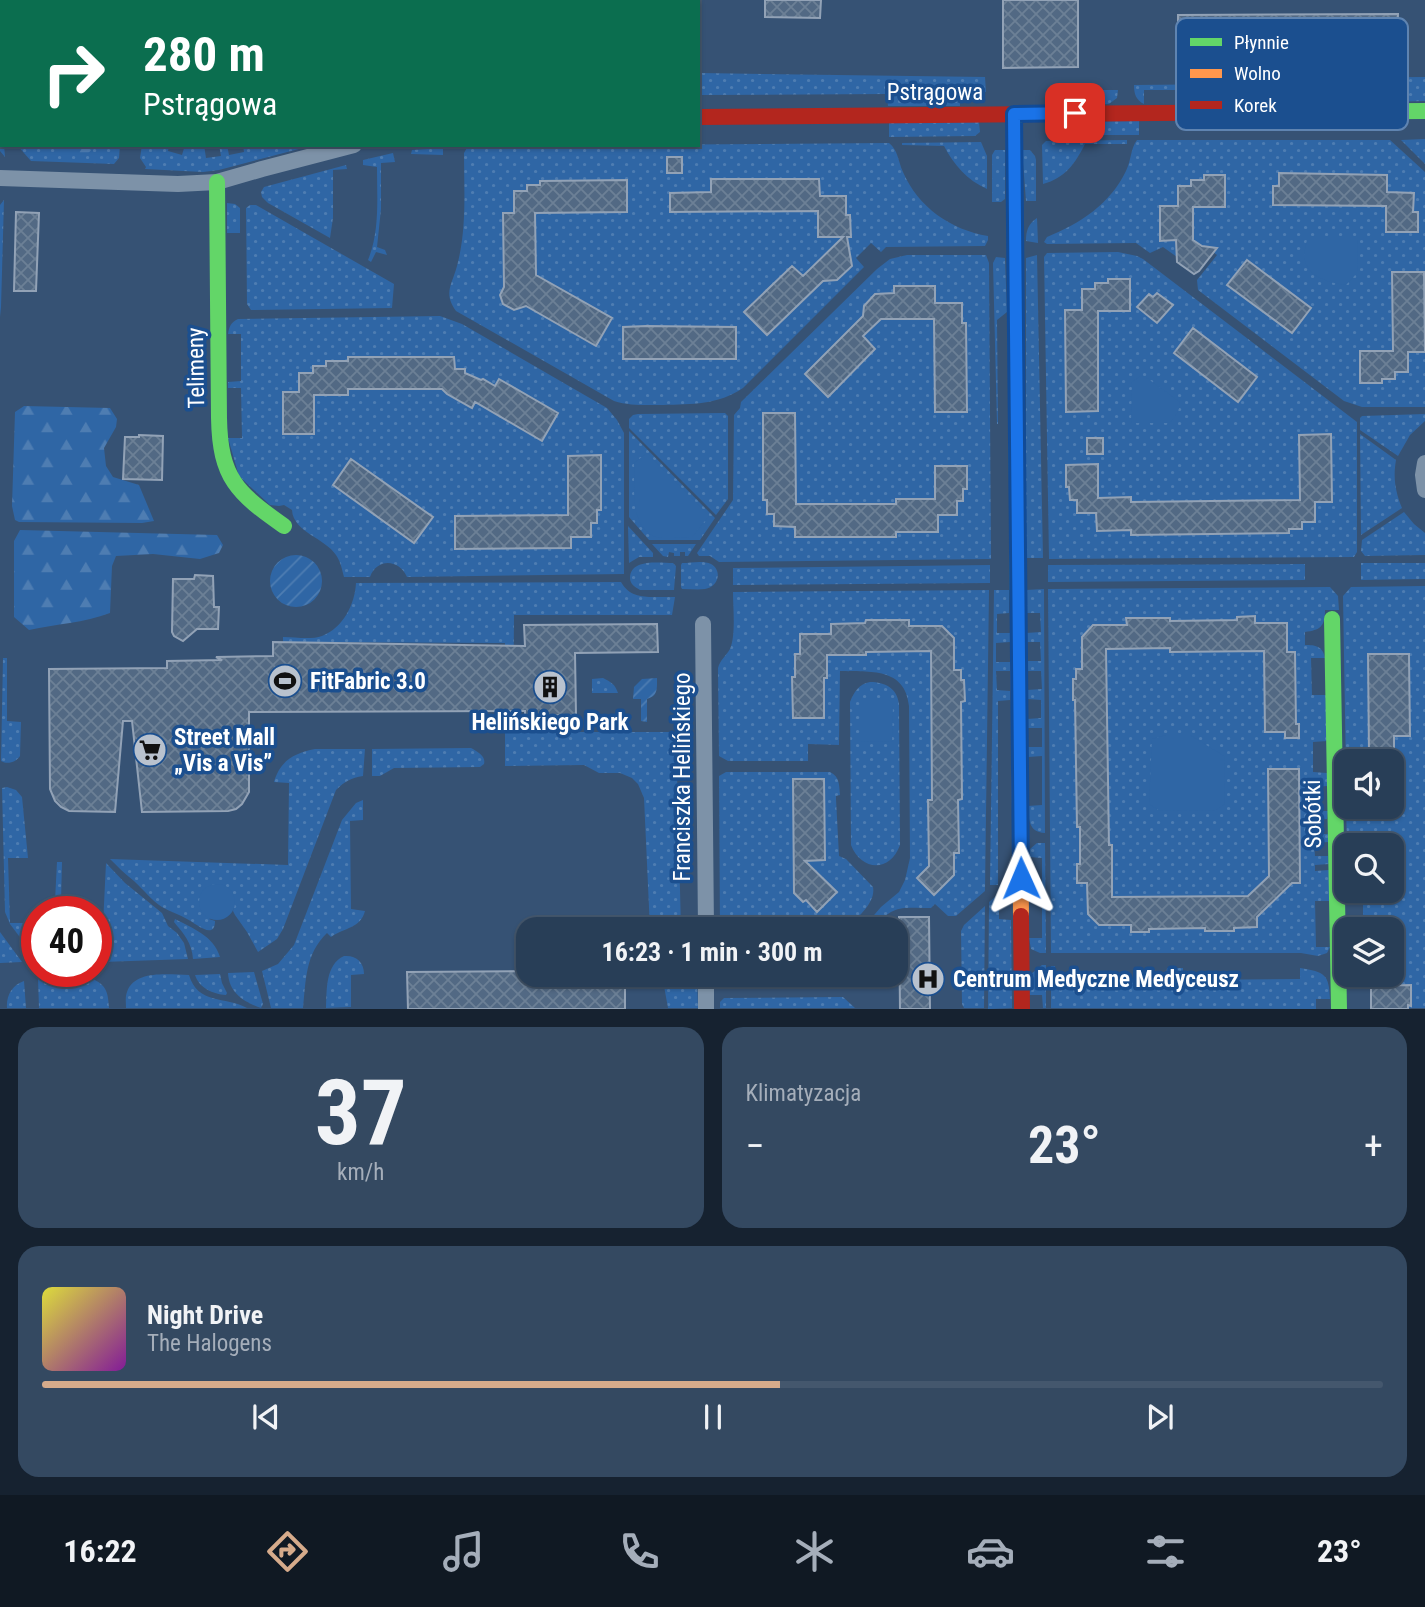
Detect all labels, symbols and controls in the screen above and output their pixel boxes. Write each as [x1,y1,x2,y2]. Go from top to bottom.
legend [1176,18,1408,130]
text: 280 m [143,26,265,83]
icon: right [28,28,119,119]
text: Płynnie [1234,31,1289,54]
text: Wolno [1234,62,1281,85]
street label: Pstrągowa [887,79,983,106]
pin [1045,83,1105,143]
text: Pstrągowa [143,85,277,123]
icon: arrive [1056,94,1094,132]
text: Korek [1234,94,1277,117]
street label: Telimeny [182,327,210,409]
sports icon: FitFabric 3.0 [266,662,304,700]
place label: FitFabric 3.0 [310,668,426,695]
building icon: Helińskiego Park [531,668,569,706]
street label: Franciszka Helińskiego [669,672,696,882]
place label: Helińskiego Park [472,709,629,736]
place label: Street Mall „Vis a Vis” [174,724,275,777]
supermarket icon: Street Mall „Vis a Vis” [131,731,169,769]
map controls [1334,749,1404,987]
button: sound [1334,749,1404,819]
street label: Sobótki [1299,779,1327,849]
button: search [1334,833,1404,903]
position arrow [984,841,1058,915]
speed limit sign: 40 [21,896,112,987]
button: layers [1334,917,1404,987]
text: 16:23 · 1 min · 300 m [602,937,822,967]
hospital icon: Centrum Medyczne Medyceusz [909,960,947,998]
place label: Centrum Medyczne Medyceusz [953,966,1239,993]
text: 37 [315,1060,407,1166]
text: Klimatyzacja [746,1080,861,1107]
text: 23° [1028,1115,1101,1176]
text: − [746,1124,765,1168]
text: + [1364,1124,1383,1168]
text: km/h [337,1159,384,1186]
text: Night Drive [147,1300,263,1330]
text: The Halogens [147,1330,272,1357]
icon: previous [247,1398,285,1436]
icon: pause [694,1398,732,1436]
icon: next [1141,1398,1179,1436]
icon: directions [263,1527,312,1576]
icon: music [439,1527,488,1576]
icon: phone [615,1527,664,1576]
icon: climate [790,1527,839,1576]
icon: car [966,1527,1015,1576]
icon: filters [1141,1527,1190,1576]
text: 16:22 [63,1532,137,1570]
text: 23° [1317,1532,1362,1570]

